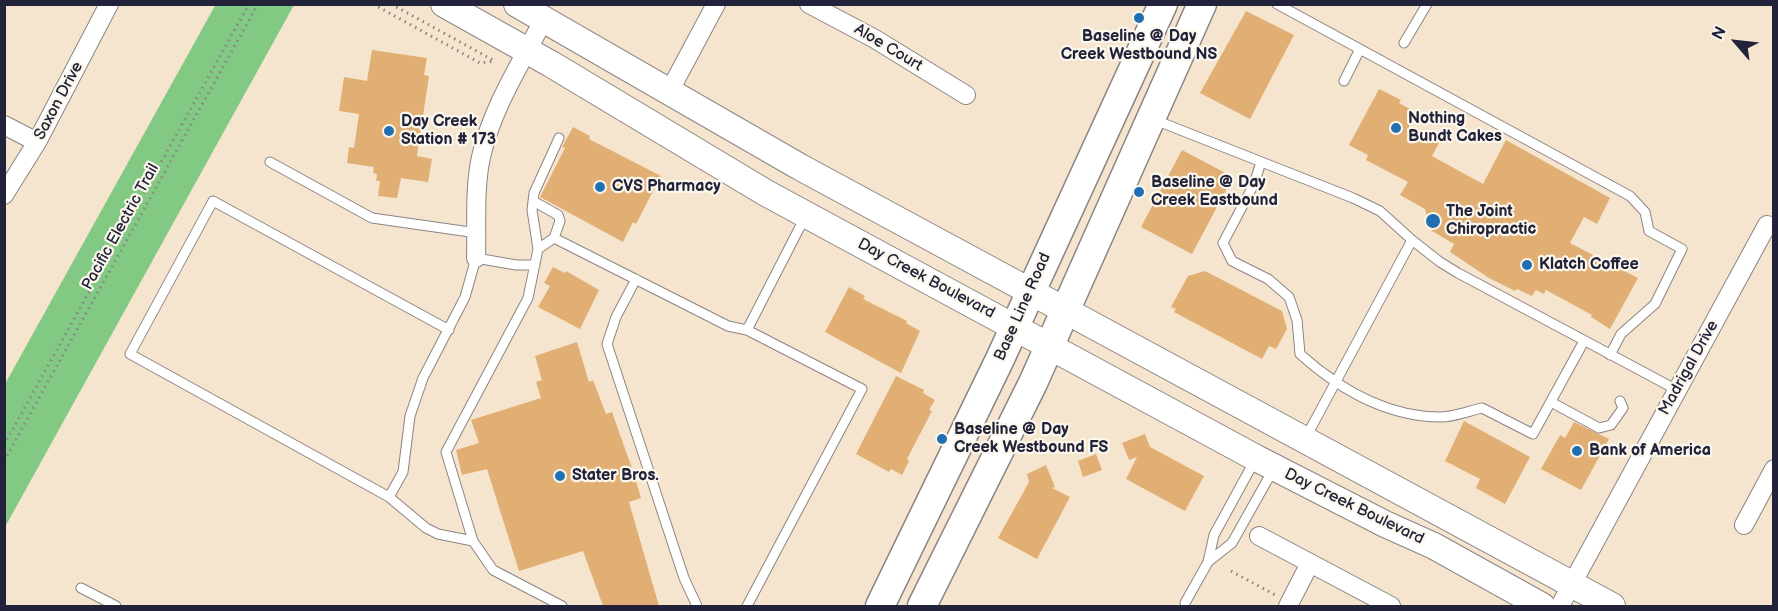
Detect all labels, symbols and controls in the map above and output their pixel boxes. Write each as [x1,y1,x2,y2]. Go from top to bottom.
marker: Baseline @ Day Creek Westbound NS [1132,11,1146,25]
north arrow [1706,12,1766,72]
street label: Aloe Court [850,20,926,76]
text: N [1708,24,1731,43]
place label: Baseline @ Day Creek Westbound NS [1061,27,1217,65]
street label: Saxon Drive [30,59,88,143]
place label: Nothing Bundt Cakes [1408,109,1502,147]
place label: Day Creek Station # 173 [401,112,496,150]
marker: Nothing Bundt Cakes [1389,121,1403,135]
marker: Day Creek Station # 173 [382,124,396,138]
street label: Pacific Electric Trail [78,161,164,293]
place label: Baseline @ Day Creek Eastbound [1151,173,1278,211]
place label: CVS Pharmacy [612,177,720,197]
marker: CVS Pharmacy [593,180,607,194]
marker: Baseline @ Day Creek Eastbound [1132,185,1146,199]
place label: The Joint Chiropractic [1446,202,1536,240]
marker: The Joint Chiropractic [1424,212,1442,230]
street label: Day Creek Boulevard [854,235,998,323]
street label: Base Line Road [991,250,1055,364]
place label: Klatch Coffee [1539,255,1639,275]
marker: Klatch Coffee [1520,258,1534,272]
street label: Madrigal Drive [1655,317,1723,419]
place label: Baseline @ Day Creek Westbound FS [954,420,1108,458]
marker: Baseline @ Day Creek Westbound FS [935,432,949,446]
place label: Bank of America [1589,441,1711,461]
marker: Bank of America [1570,444,1584,458]
street label: Day Creek Boulevard [1281,465,1427,549]
place label: Stater Bros. [572,466,659,486]
marker: Stater Bros. [553,469,567,483]

